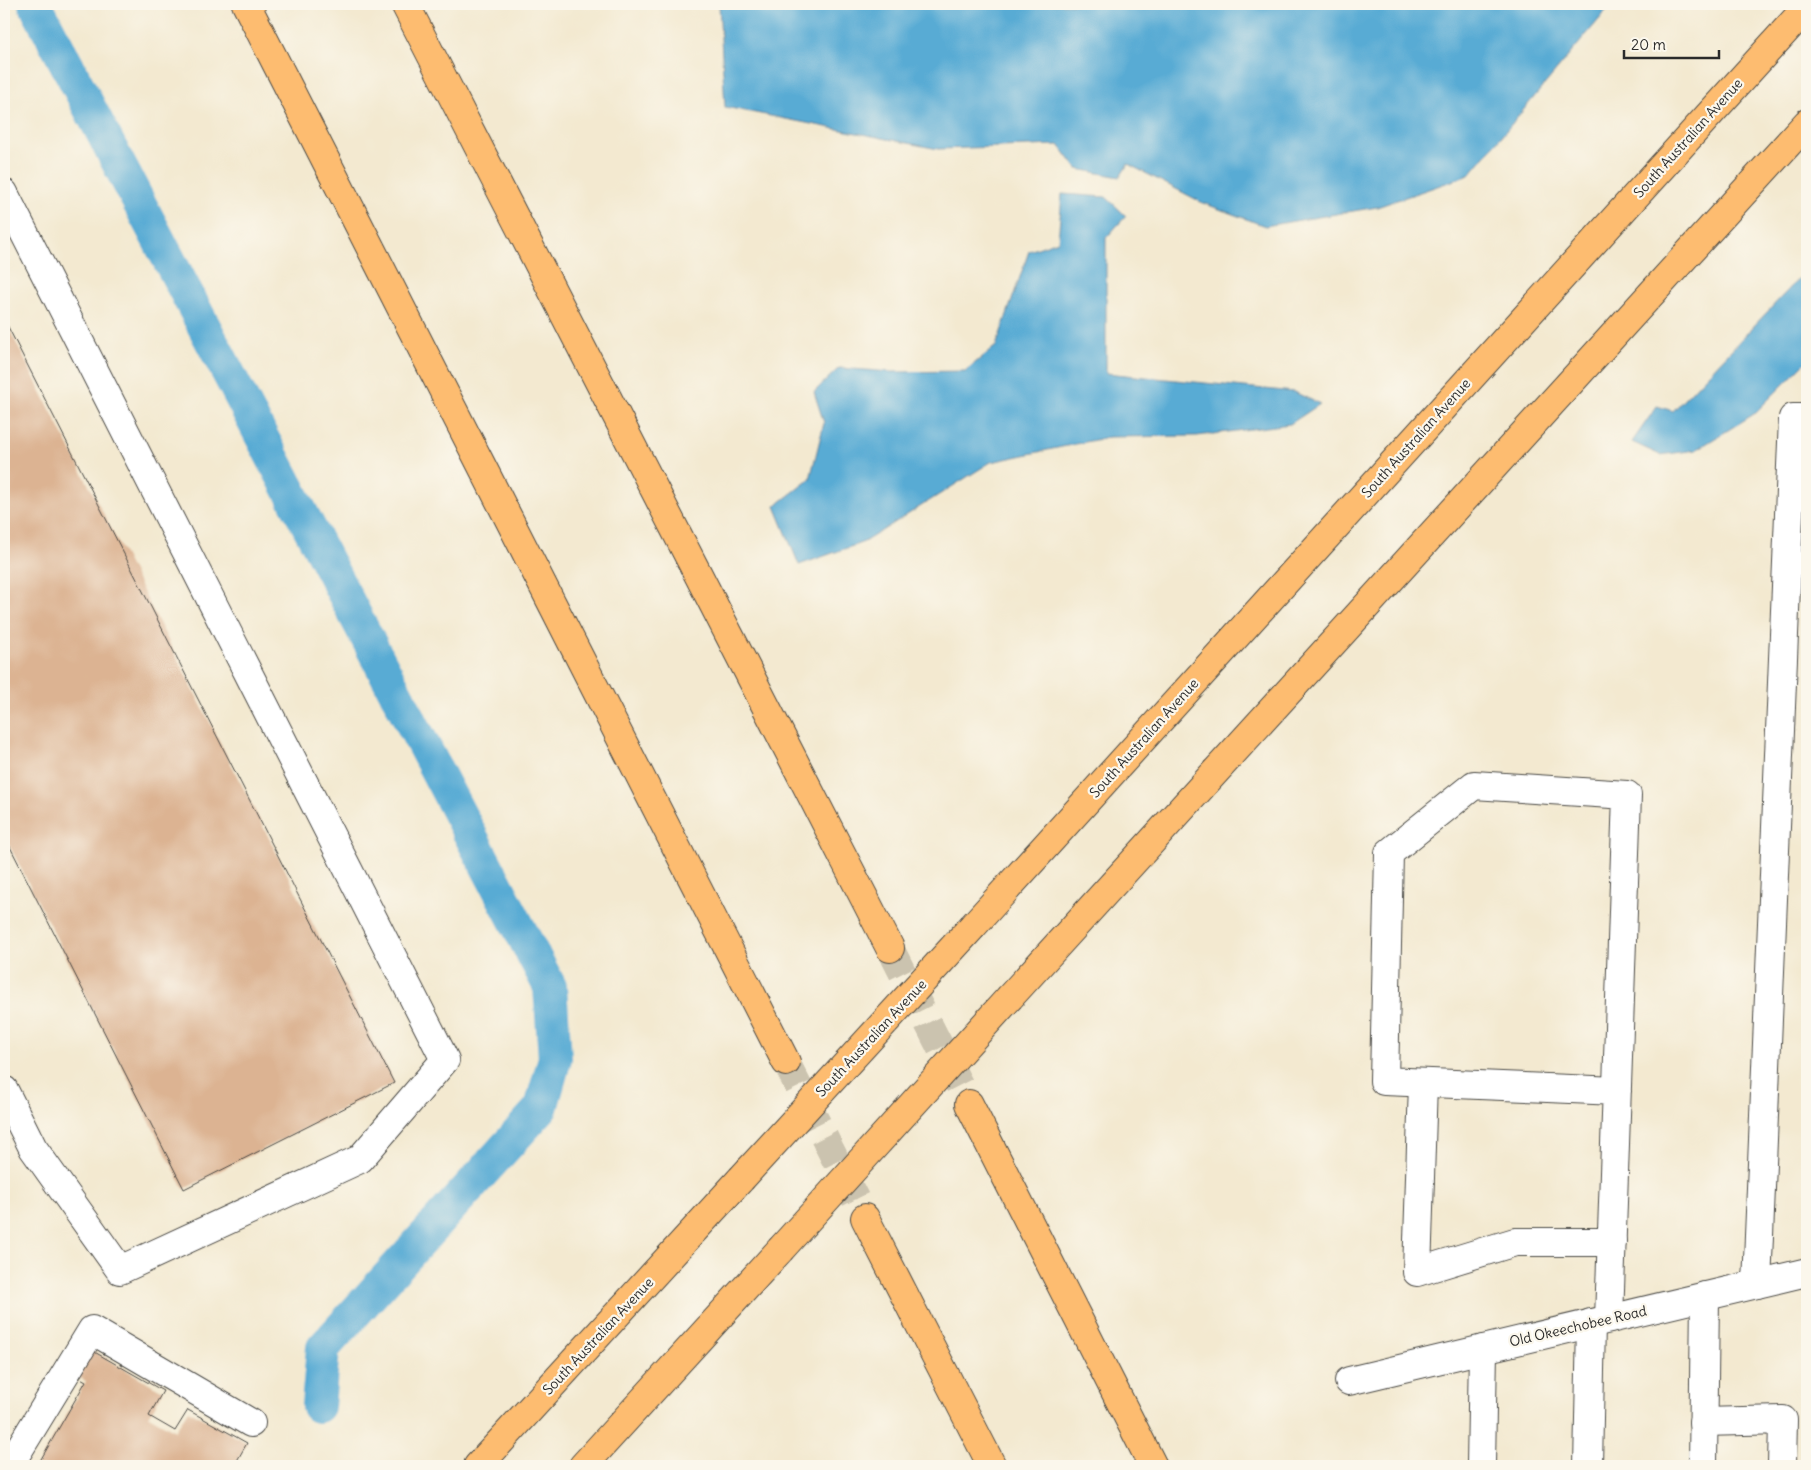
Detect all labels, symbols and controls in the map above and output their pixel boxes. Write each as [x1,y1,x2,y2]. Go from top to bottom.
scale bar [1624,28,1718,60]
text: 20 m [1631,35,1666,54]
street label: South Australian Avenue [1630,75,1746,201]
street label: South Australian Avenue [1358,375,1474,501]
street label: South Australian Avenue [1086,675,1202,801]
street label: South Australian Avenue [812,975,930,1101]
street label: South Australian Avenue [539,1273,657,1399]
street label: Old Okeechobee Road [1508,1301,1648,1351]

